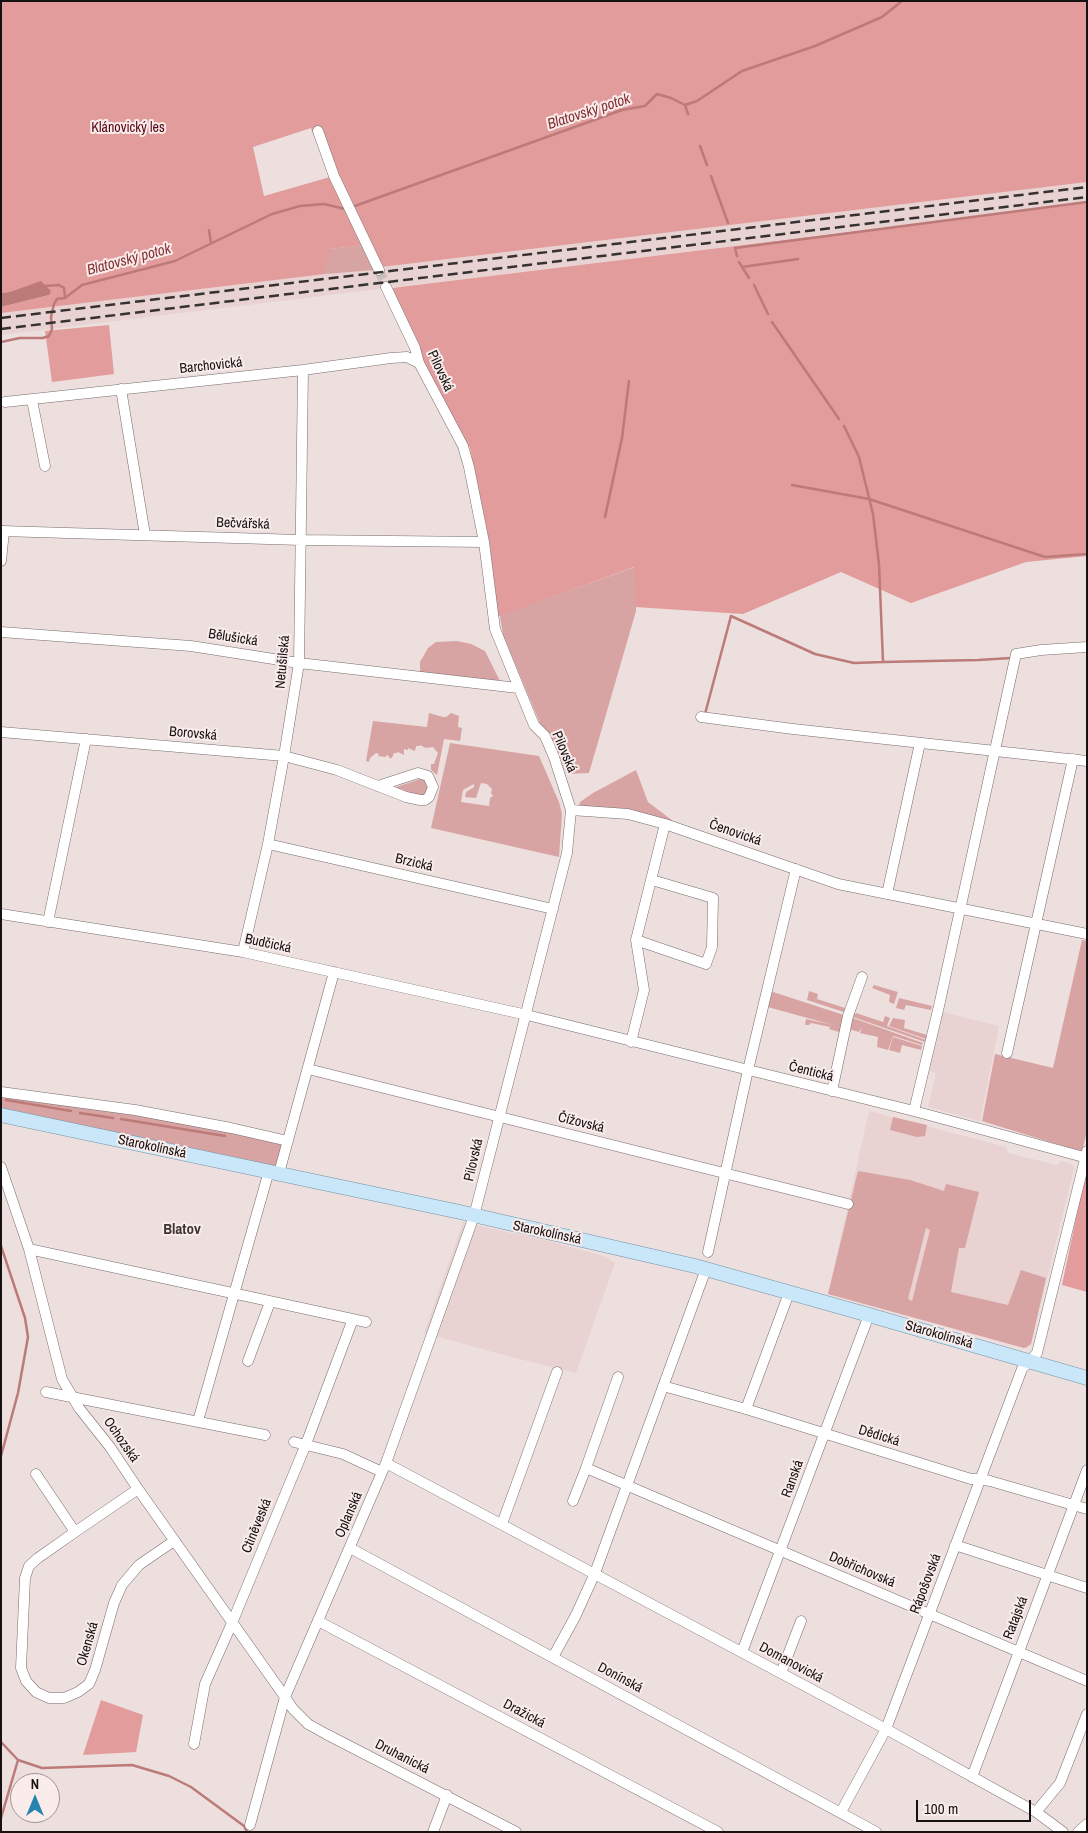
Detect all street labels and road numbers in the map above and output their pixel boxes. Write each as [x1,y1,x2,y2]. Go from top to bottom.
street label: Pilovská [423,348,457,394]
street label: Barchovická [179,354,243,378]
street label: Bečvářská [216,515,270,533]
street label: Bělušická [207,626,259,650]
street label: Netušilská [272,635,294,689]
street label: Borovská [168,724,218,744]
street label: Pilovská [548,729,580,775]
street label: Čenovická [707,816,763,850]
street label: Brzická [393,851,435,875]
street label: Budčická [243,931,293,957]
street label: Čentická [787,1058,835,1086]
street label: Čížovská [556,1109,606,1137]
street label: Starokolínská [116,1132,188,1162]
street label: Pilovská [461,1137,487,1183]
street label: Starokolínská [511,1218,583,1248]
street label: Starokolínská [903,1317,975,1353]
street label: Ochozská [99,1414,143,1466]
street label: Dědická [856,1422,902,1450]
street label: Ranská [778,1458,808,1500]
street label: Oplanská [332,1489,366,1541]
street label: Ctiněveská [238,1496,276,1556]
street label: Dobřichovská [826,1549,898,1591]
street label: Rápošovská [907,1552,945,1616]
street label: Ratajská [1000,1594,1032,1642]
street label: Okenská [74,1620,102,1668]
street label: Domanovická [756,1639,826,1687]
street label: Donínská [595,1659,645,1697]
street label: Dražická [500,1696,548,1732]
street label: Druhanická [372,1736,432,1778]

